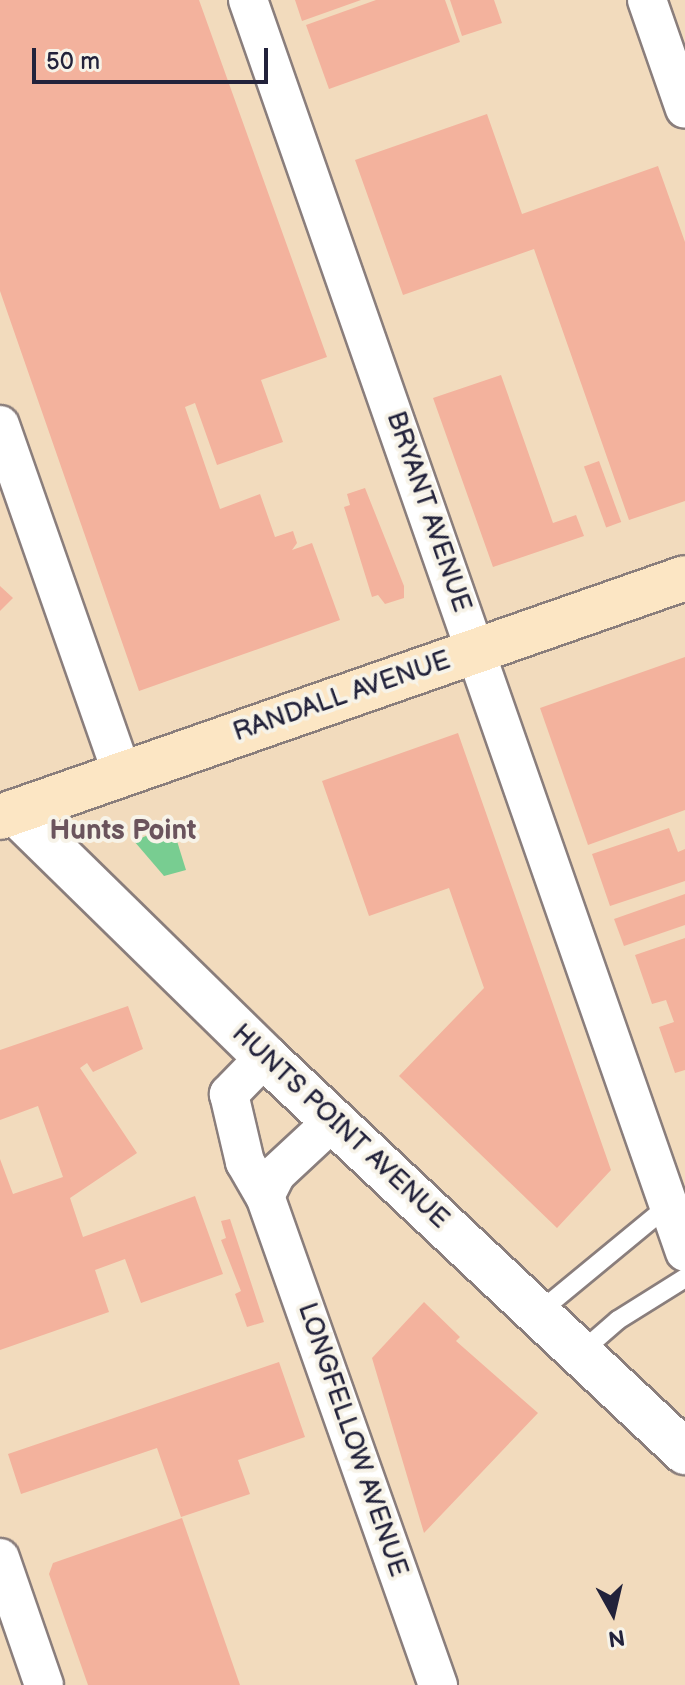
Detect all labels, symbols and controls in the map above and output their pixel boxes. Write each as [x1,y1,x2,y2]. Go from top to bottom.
scale bar [36,32,272,82]
text: 50 m [46,47,100,76]
street label: BRYANT AVENUE [379,408,477,616]
street label: RANDALL AVENUE [229,645,455,749]
district label: Hunts Point [50,814,196,848]
street label: HUNTS POINT AVENUE [225,1018,455,1236]
street label: LONGFELLOW AVENUE [290,1299,414,1581]
north arrow [573,1573,653,1653]
text: N [606,1623,626,1652]

